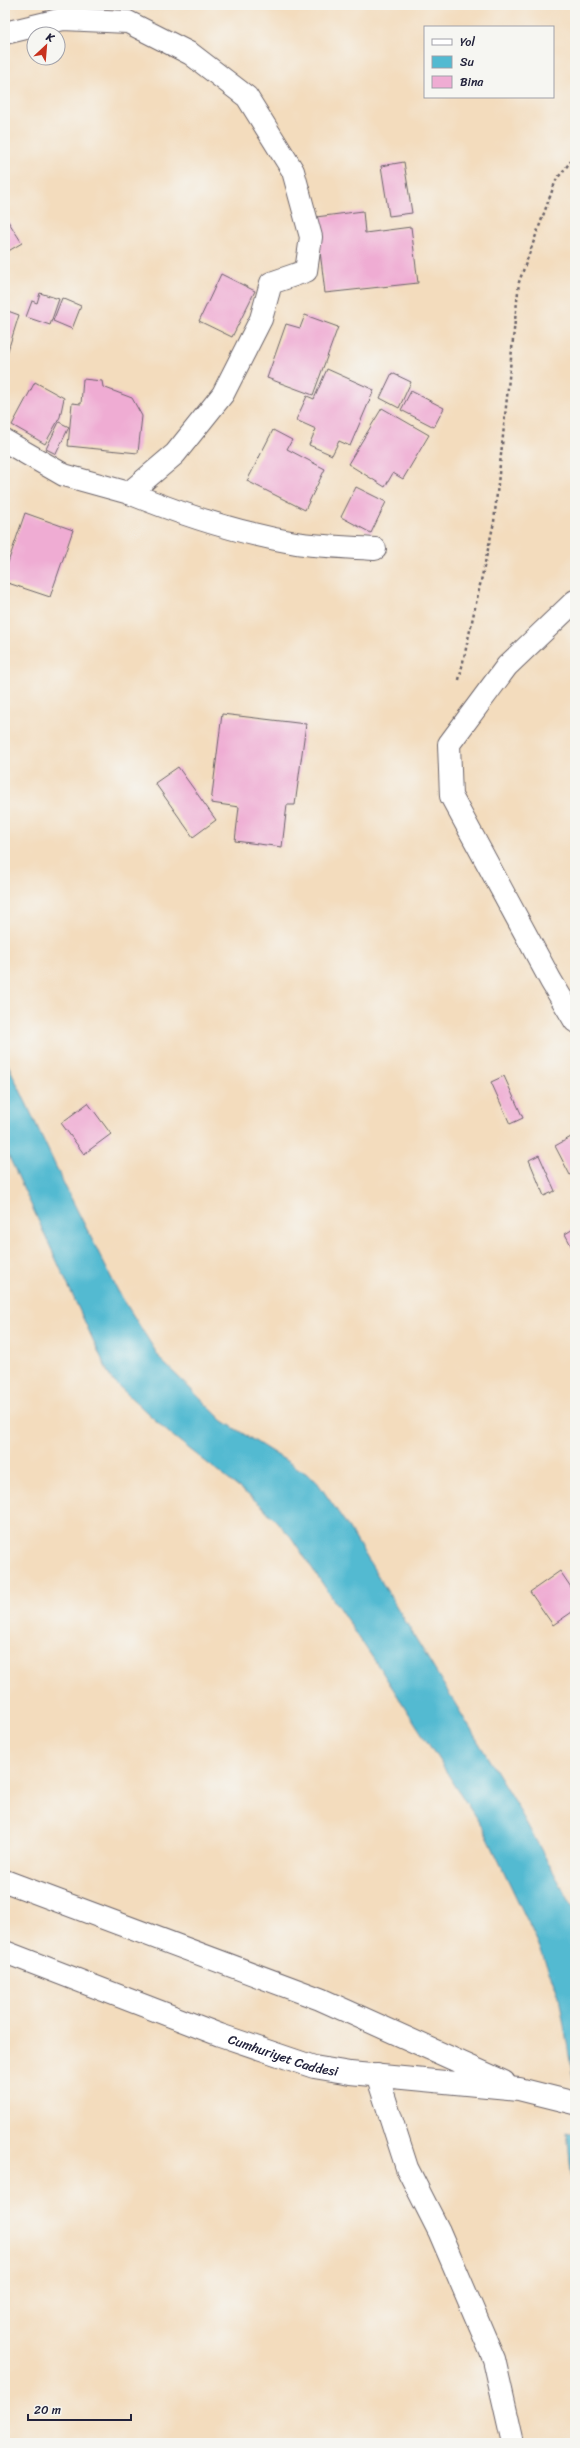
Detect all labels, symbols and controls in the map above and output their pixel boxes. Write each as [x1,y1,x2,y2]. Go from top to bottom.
north arrow [26,26,66,66]
legend [424,26,554,98]
text: K [42,27,59,48]
text: Yol [460,31,475,53]
text: Su [460,51,475,73]
text: Bina [460,71,484,93]
street label: Cumhuriyet Caddesi [225,2028,340,2083]
scale bar [28,2396,131,2422]
text: 20 m [34,2399,61,2421]

